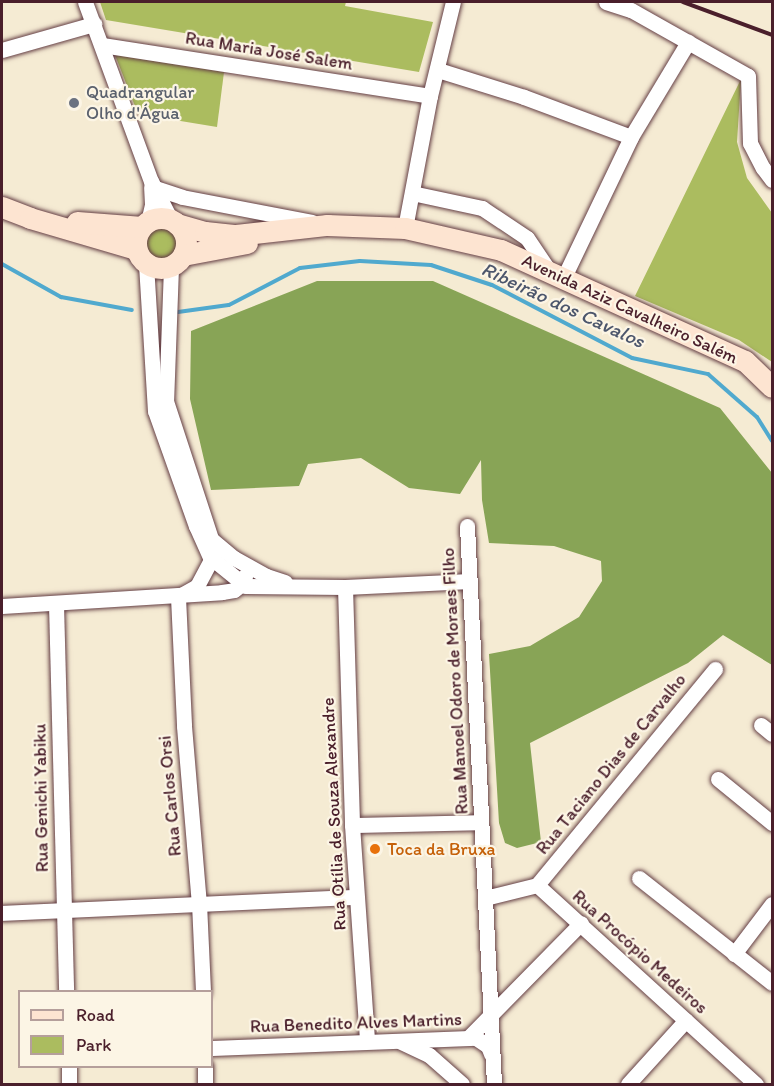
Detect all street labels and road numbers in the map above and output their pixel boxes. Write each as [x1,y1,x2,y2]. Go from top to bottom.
street label: Rua Maria José Salem [184,27,354,75]
street label: Avenida Aziz Cavalheiro Salém [518,249,742,369]
street label: Rua Manoel Odoro de Moraes Filho [437,547,473,815]
street label: Rua Taciano Dias de Carvalho [532,669,690,859]
street label: Rua Otília de Souza Alexandre [317,697,351,931]
street label: Rua Genichi Yabiku [29,724,53,872]
street label: Rua Carlos Orsi [154,735,186,857]
street label: Rua Procópio Medeiros [568,885,712,1019]
street label: Rua Benedito Alves Martins [249,1008,463,1038]

